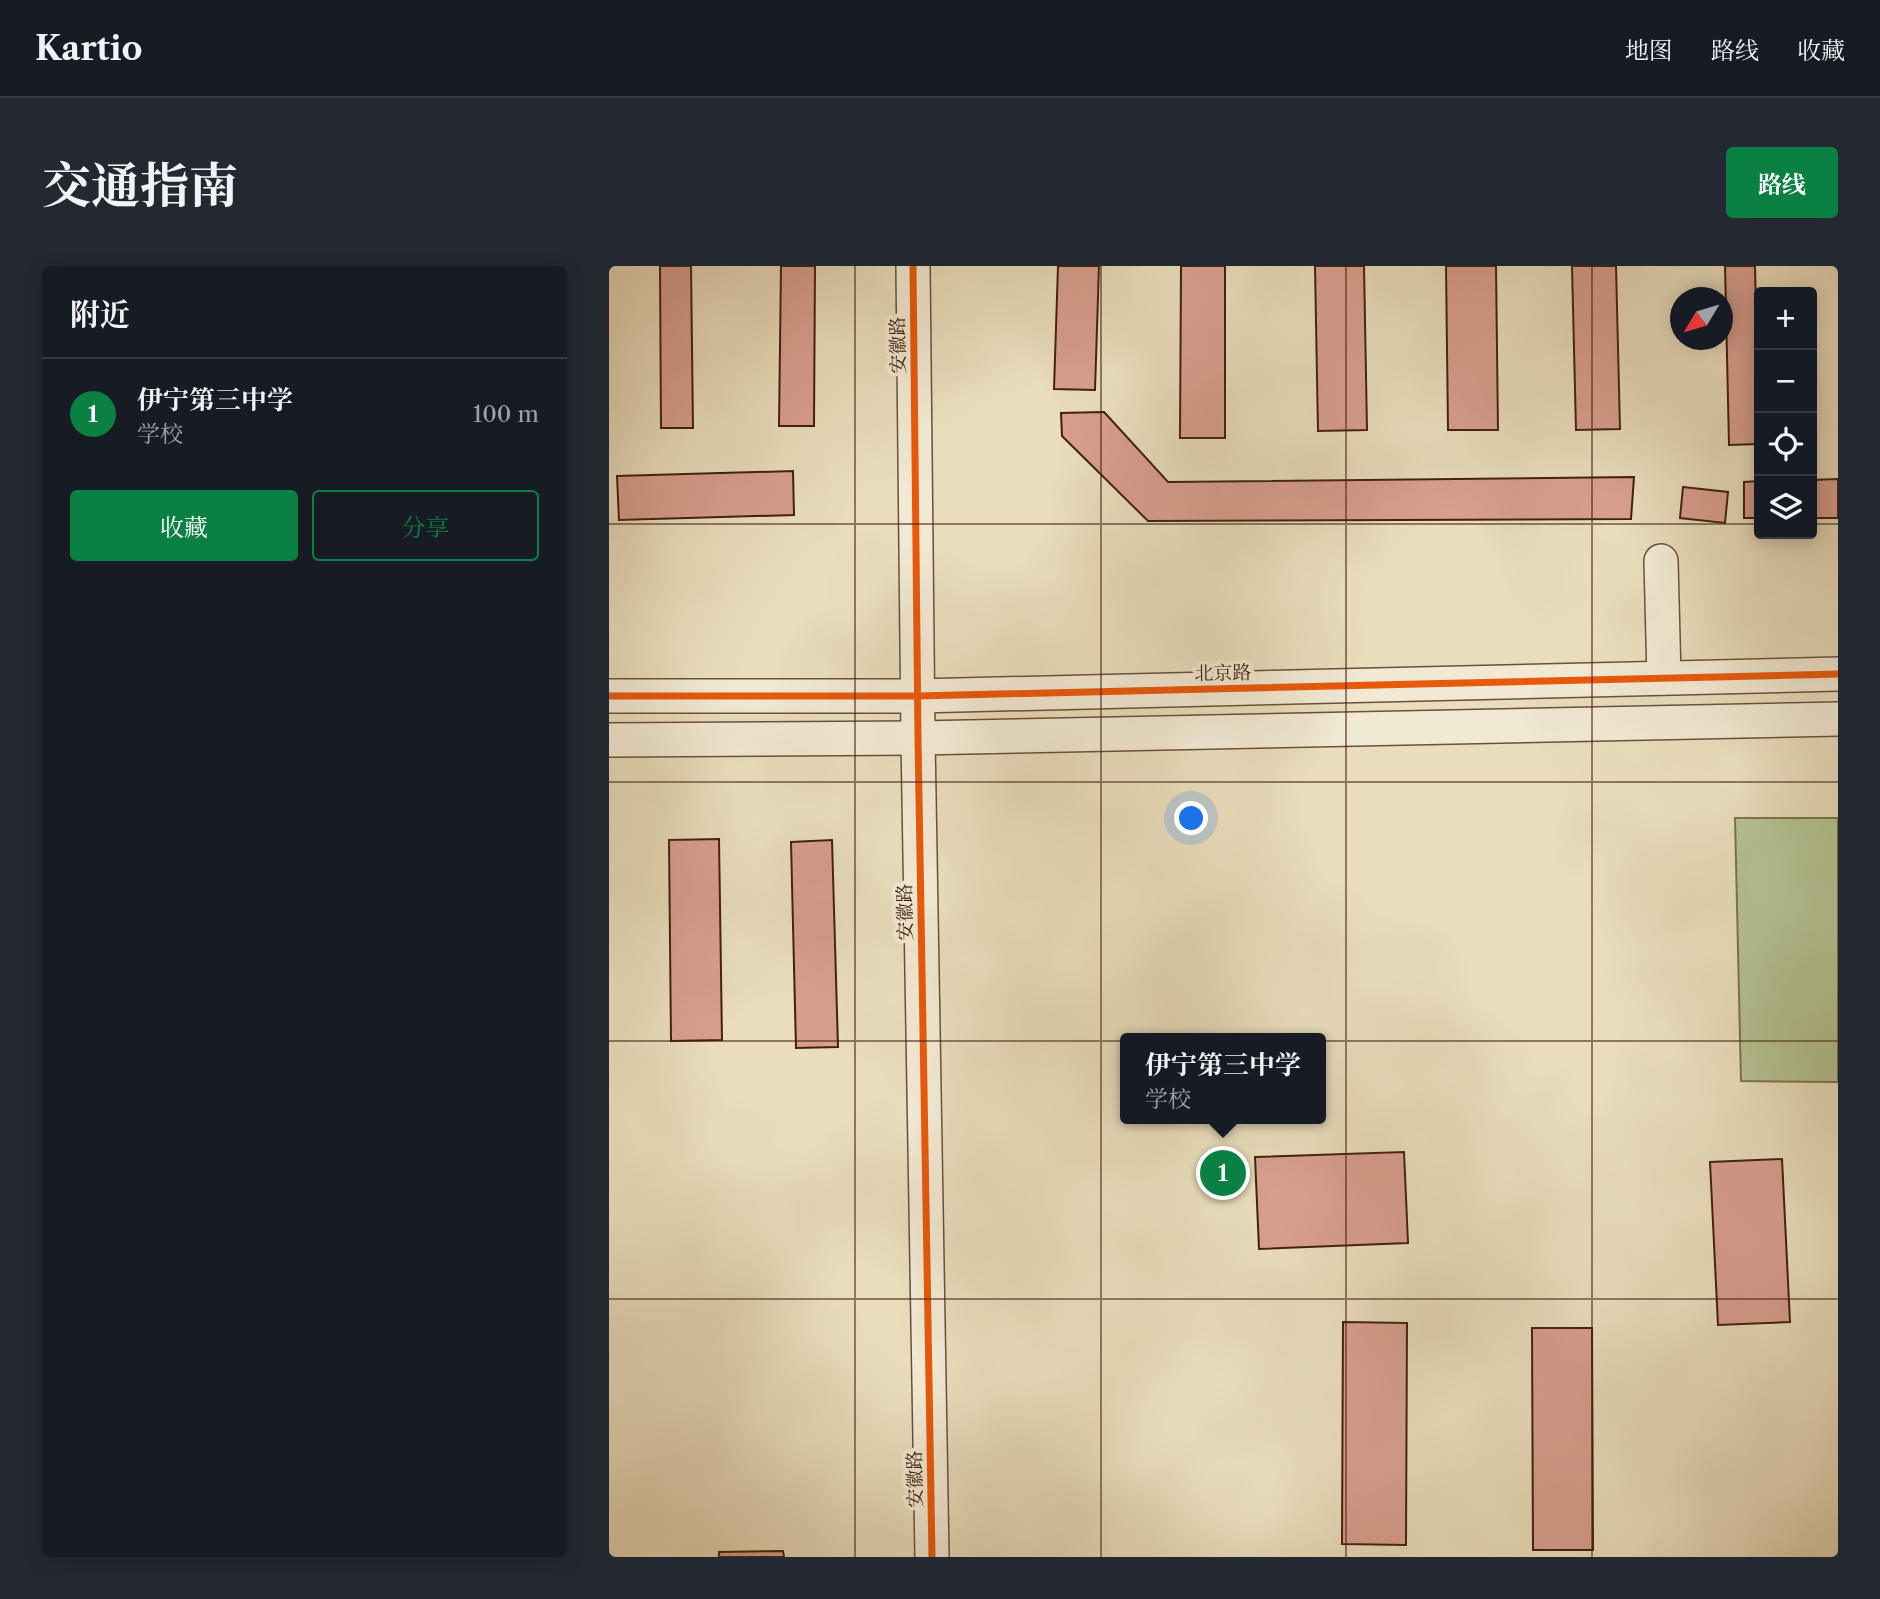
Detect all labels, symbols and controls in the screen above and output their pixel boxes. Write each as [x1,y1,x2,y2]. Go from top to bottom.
text: Kartio [35,28,143,69]
text: 地图 [1625,36,1673,65]
text: 路线 [1711,36,1759,65]
text: 收藏 [1797,36,1845,65]
button: 路线 [1726,147,1838,218]
text: 交通指南 [42,155,238,216]
north arrow [1670,287,1733,350]
map controls [1754,287,1817,539]
button: + [1754,287,1817,350]
text: 附近 [70,296,130,333]
street label: 安徽路 [886,316,910,374]
button: − [1754,350,1817,413]
text: 伊宁第三中学 [137,384,293,416]
text: 1 [88,400,98,428]
text: 100 m [473,400,539,428]
button: locate [1754,413,1817,476]
text: 学校 [137,420,183,448]
button: layers [1754,476,1817,539]
button: 收藏 [70,490,298,561]
button: 分享 [312,490,539,561]
street label: 北京路 [1194,661,1252,685]
your location [1174,801,1208,835]
street label: 安徽路 [893,883,917,941]
popup [1120,1033,1326,1124]
text: 伊宁第三中学 [1145,1049,1301,1081]
text: 学校 [1145,1085,1191,1113]
pin: 1 [1200,1147,1246,1199]
street label: 安徽路 [903,1450,927,1508]

